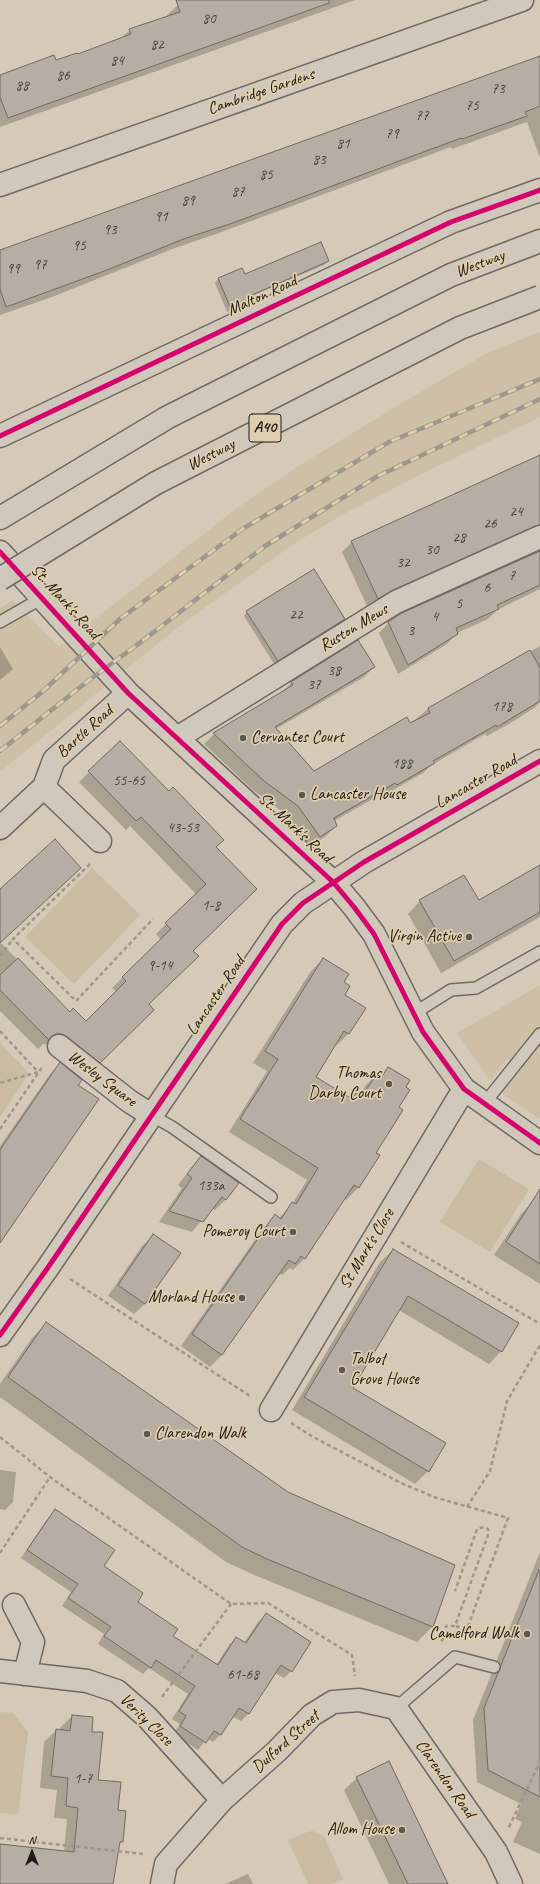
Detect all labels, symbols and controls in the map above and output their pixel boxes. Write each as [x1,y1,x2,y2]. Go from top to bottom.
house number: 80 [202,10,216,28]
house number: 82 [150,36,164,54]
house number: 84 [110,52,124,70]
street label: Cambridge Gardens [205,64,317,120]
house number: 86 [56,67,70,85]
house number: 88 [15,77,29,95]
house number: 73 [491,80,505,98]
house number: 75 [465,97,479,115]
house number: 77 [415,107,429,125]
house number: 79 [385,125,399,143]
house number: 81 [336,135,350,153]
house number: 83 [312,151,326,169]
house number: 85 [259,166,273,184]
house number: 87 [231,183,245,201]
house number: 89 [181,192,195,210]
house number: 91 [154,208,168,226]
house number: 93 [103,221,117,239]
house number: 95 [72,237,86,255]
street label: Westway [453,245,507,283]
house number: 97 [33,256,47,274]
house number: 99 [6,260,20,278]
street label: Malton Road [224,271,300,321]
road number: A40 [249,414,281,442]
street label: Westway [184,434,238,476]
house number: 24 [509,503,523,521]
house number: 26 [483,515,497,533]
house number: 28 [452,529,466,547]
house number: 30 [425,541,439,559]
house number: 32 [396,554,410,572]
street label: St. Mark's Road [26,560,104,644]
house number: 7 [509,567,515,585]
house number: 6 [484,579,490,597]
house number: 5 [456,595,462,613]
street label: Ruston Mews [316,600,392,656]
house number: 22 [289,606,303,624]
house number: 4 [432,608,438,626]
house number: 3 [408,622,414,640]
house number: 38 [327,662,341,680]
house number: 37 [307,676,321,694]
house number: 178 [492,698,512,716]
street label: Bartle Road [53,701,117,763]
place label: Cervantes Court [251,728,344,748]
marker: Cervantes Court [238,733,248,743]
street label: Lancaster Road [432,750,520,814]
house number: 188 [392,755,412,773]
house number: 55-65 [113,772,145,790]
place label: Lancaster House [310,785,405,805]
street label: St. Mark's Road [254,788,336,868]
marker: Lancaster House [297,790,307,800]
house number: 43-53 [167,819,199,837]
house number: 1-8 [202,897,220,915]
place label: Virgin Active [388,927,461,947]
marker: Virgin Active [464,932,474,942]
street label: Lancaster Road [182,953,250,1039]
house number: 9-14 [147,957,173,975]
street label: Wesley Square [64,1046,140,1112]
place label: Thomas Darby Court [308,1064,381,1104]
marker: Thomas Darby Court [384,1079,394,1089]
house number: 133a [198,1177,224,1195]
street label: St Mark's Close [335,1205,399,1293]
place label: Pomeroy Court [202,1222,285,1242]
marker: Pomeroy Court [288,1227,298,1237]
place label: Morland House [148,1288,234,1308]
marker: Morland House [237,1293,247,1303]
place label: Talbot Grove House [350,1350,419,1390]
marker: Talbot Grove House [337,1365,347,1375]
place label: Clarendon Walk [155,1424,246,1444]
marker: Clarendon Walk [142,1429,152,1439]
place label: Camelford Walk [429,1624,519,1644]
marker: Camelford Walk [522,1629,532,1639]
house number: 61-68 [227,1666,259,1684]
street label: Verity Close [115,1690,177,1750]
street label: Dulford Street [248,1706,324,1778]
street label: Clarendon Road [411,1736,479,1822]
house number: 1-7 [74,1770,92,1788]
place label: Allom House [327,1820,394,1840]
marker: Allom House [397,1825,407,1835]
north arrow [12,1832,52,1872]
text: N [29,1833,35,1847]

